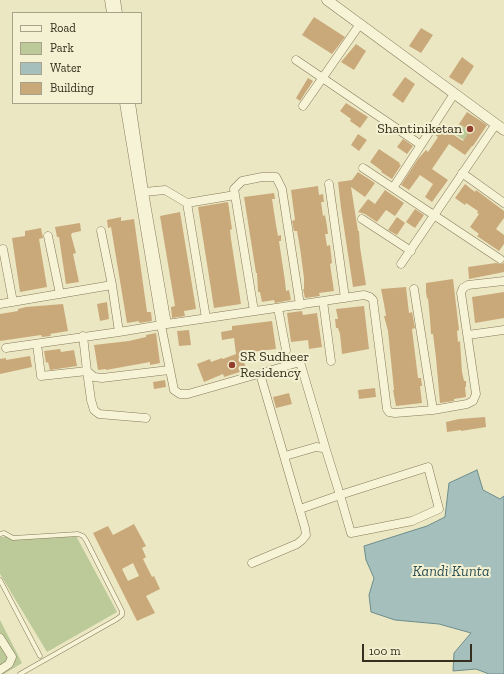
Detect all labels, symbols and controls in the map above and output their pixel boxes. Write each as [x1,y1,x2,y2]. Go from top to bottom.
legend [12,12,142,104]
text: Road [50,21,76,35]
text: Park [50,41,74,55]
text: Water [50,61,82,75]
text: Building [50,81,94,95]
place label: Shantiniketan [377,121,462,137]
marker: Shantiniketan [465,124,475,134]
place label: SR Sudheer Residency [240,349,309,382]
marker: SR Sudheer Residency [227,360,237,370]
water label: Kandi Kunta [413,563,489,581]
scale bar [364,636,474,662]
text: 100 m [369,644,401,658]

